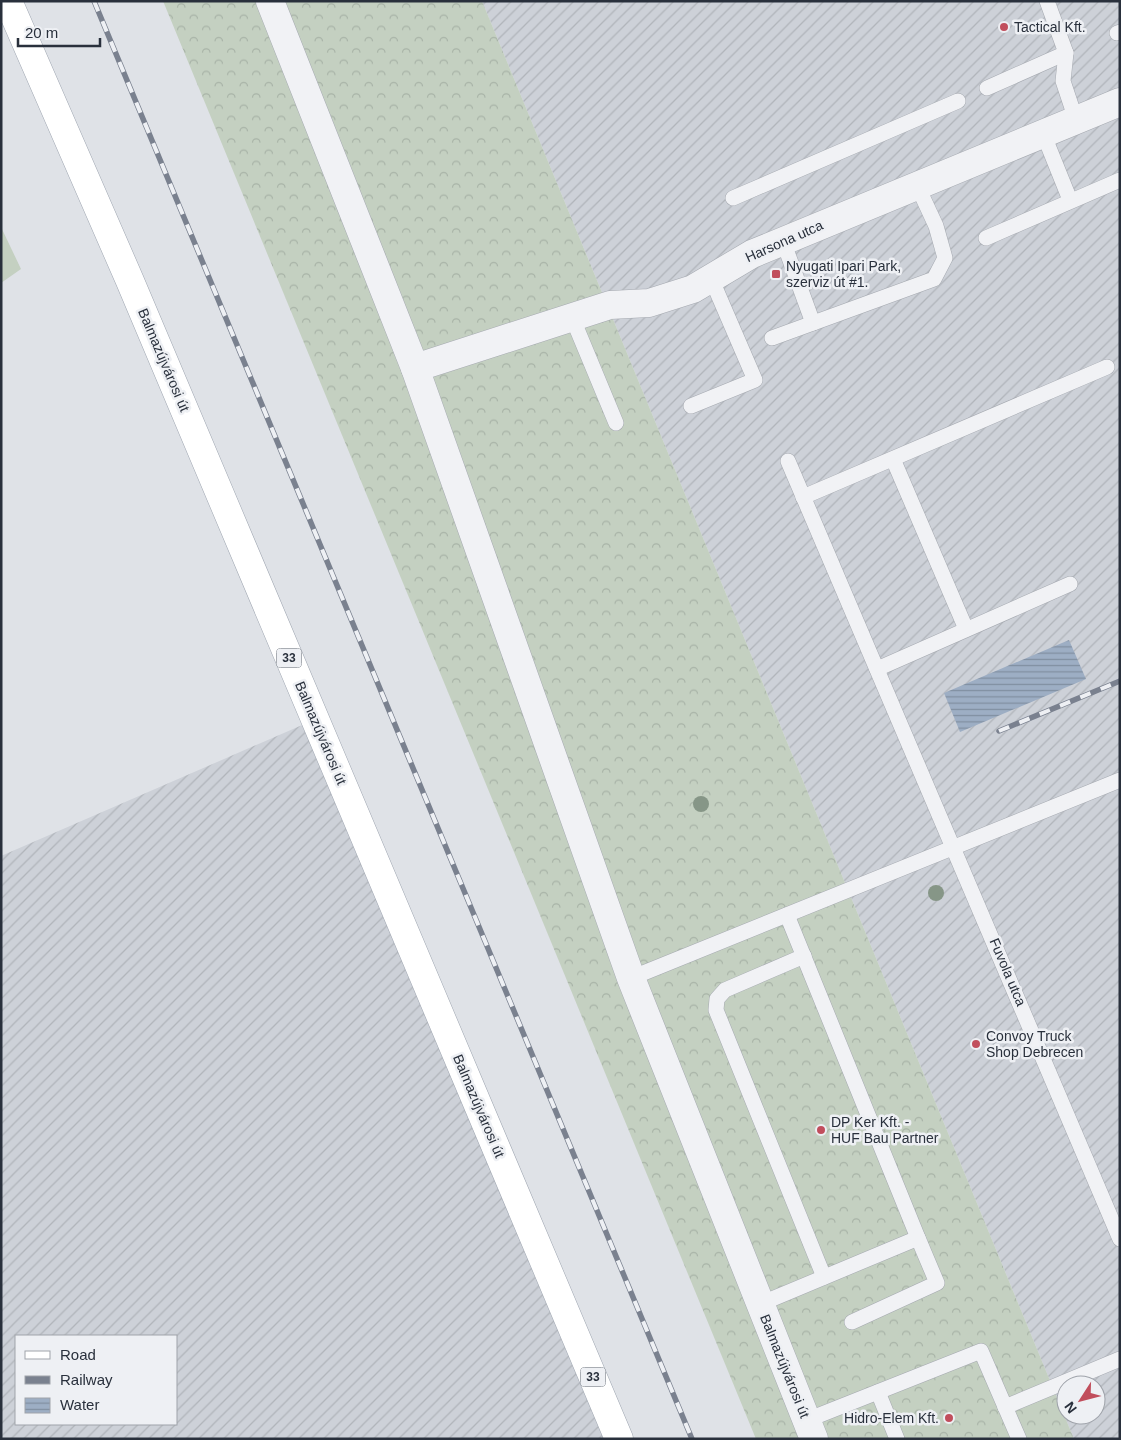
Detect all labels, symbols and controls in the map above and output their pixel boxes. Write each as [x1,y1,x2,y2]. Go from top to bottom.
scale bar [18,15,100,47]
place label: Tactical Kft. [1014,19,1086,35]
marker: Tactical Kft. [998,21,1010,33]
text: 20 m [25,24,58,41]
street label: Harsona utca [743,217,825,265]
place label: Nyugati Ipari Park, szerviz út #1. [786,258,901,290]
marker: Nyugati Ipari Park, szerviz út #1. [770,268,782,280]
street label: Balmazújvárosi út [135,306,193,414]
road number: 33 [276,648,302,668]
street label: Balmazújvárosi út [292,679,350,787]
street label: Fuvola utca [986,936,1030,1009]
place label: Convoy Truck Shop Debrecen [986,1028,1083,1060]
marker: Convoy Truck Shop Debrecen [970,1038,982,1050]
street label: Balmazújvárosi út [450,1052,508,1160]
place label: DP Ker Kft. - HUF Bau Partner [831,1114,939,1146]
marker: DP Ker Kft. - HUF Bau Partner [815,1124,827,1136]
street label: Balmazújvárosi út [757,1312,813,1420]
legend [15,1335,178,1425]
text: Road [60,1346,96,1363]
road number: 33 [580,1368,606,1386]
text: Railway [60,1371,113,1388]
north arrow [1056,1375,1106,1425]
text: Water [60,1396,99,1413]
text: N [1061,1399,1080,1416]
place label: Hidro-Elem Kft. [844,1410,939,1426]
marker: Hidro-Elem Kft. [943,1412,955,1424]

